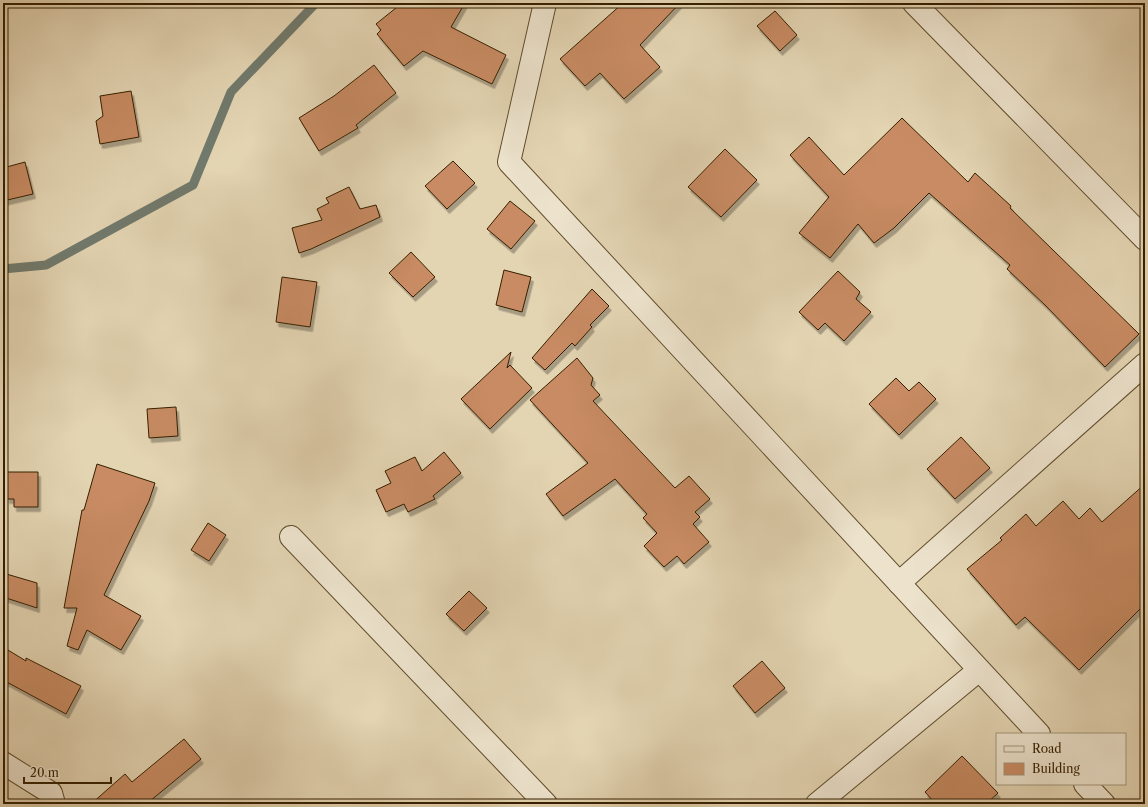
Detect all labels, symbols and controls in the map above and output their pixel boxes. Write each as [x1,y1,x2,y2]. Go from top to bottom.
legend [996,733,1126,785]
text: Road [1032,741,1062,756]
scale bar [24,759,111,785]
text: Building [1032,761,1080,776]
text: 20 m [30,765,59,780]

